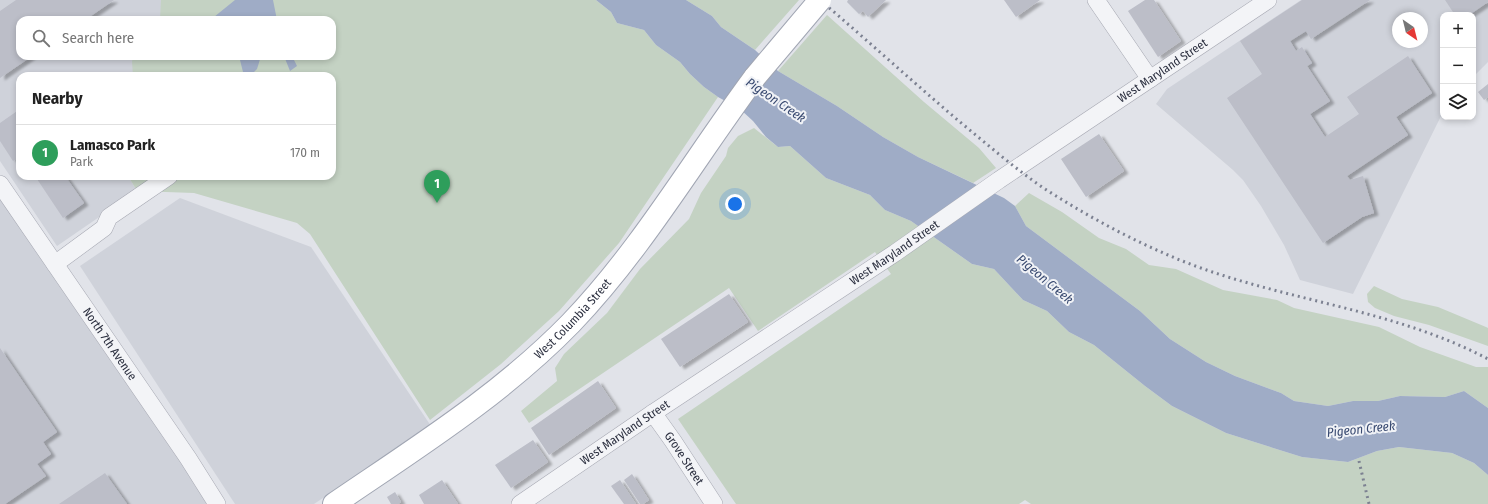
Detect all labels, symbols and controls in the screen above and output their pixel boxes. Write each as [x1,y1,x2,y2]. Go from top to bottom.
north arrow [1392,12,1428,48]
map controls [1440,12,1476,120]
button: + [1440,12,1476,48]
search box [16,16,336,60]
icon: search [30,27,52,49]
text: Search here [62,29,134,47]
street label: West Maryland Street [1115,36,1210,106]
button: − [1440,48,1476,84]
water label: Pigeon Creek [743,75,809,126]
button: layers [1440,84,1476,120]
text: Nearby [32,88,83,109]
text: Lamasco Park [70,136,155,154]
text: 1 [42,145,48,160]
text: 170 m [290,145,320,160]
text: Park [70,154,93,169]
pin: 1 [424,170,450,203]
your location [725,194,745,214]
street label: West Maryland Street [847,217,942,288]
water label: Pigeon Creek [1014,251,1077,307]
street label: West Columbia Street [531,276,614,362]
street label: North 7th Avenue [80,305,140,383]
street label: West Maryland Street [578,397,672,468]
water label: Pigeon Creek [1326,418,1396,440]
street label: Grove Street [662,429,707,488]

